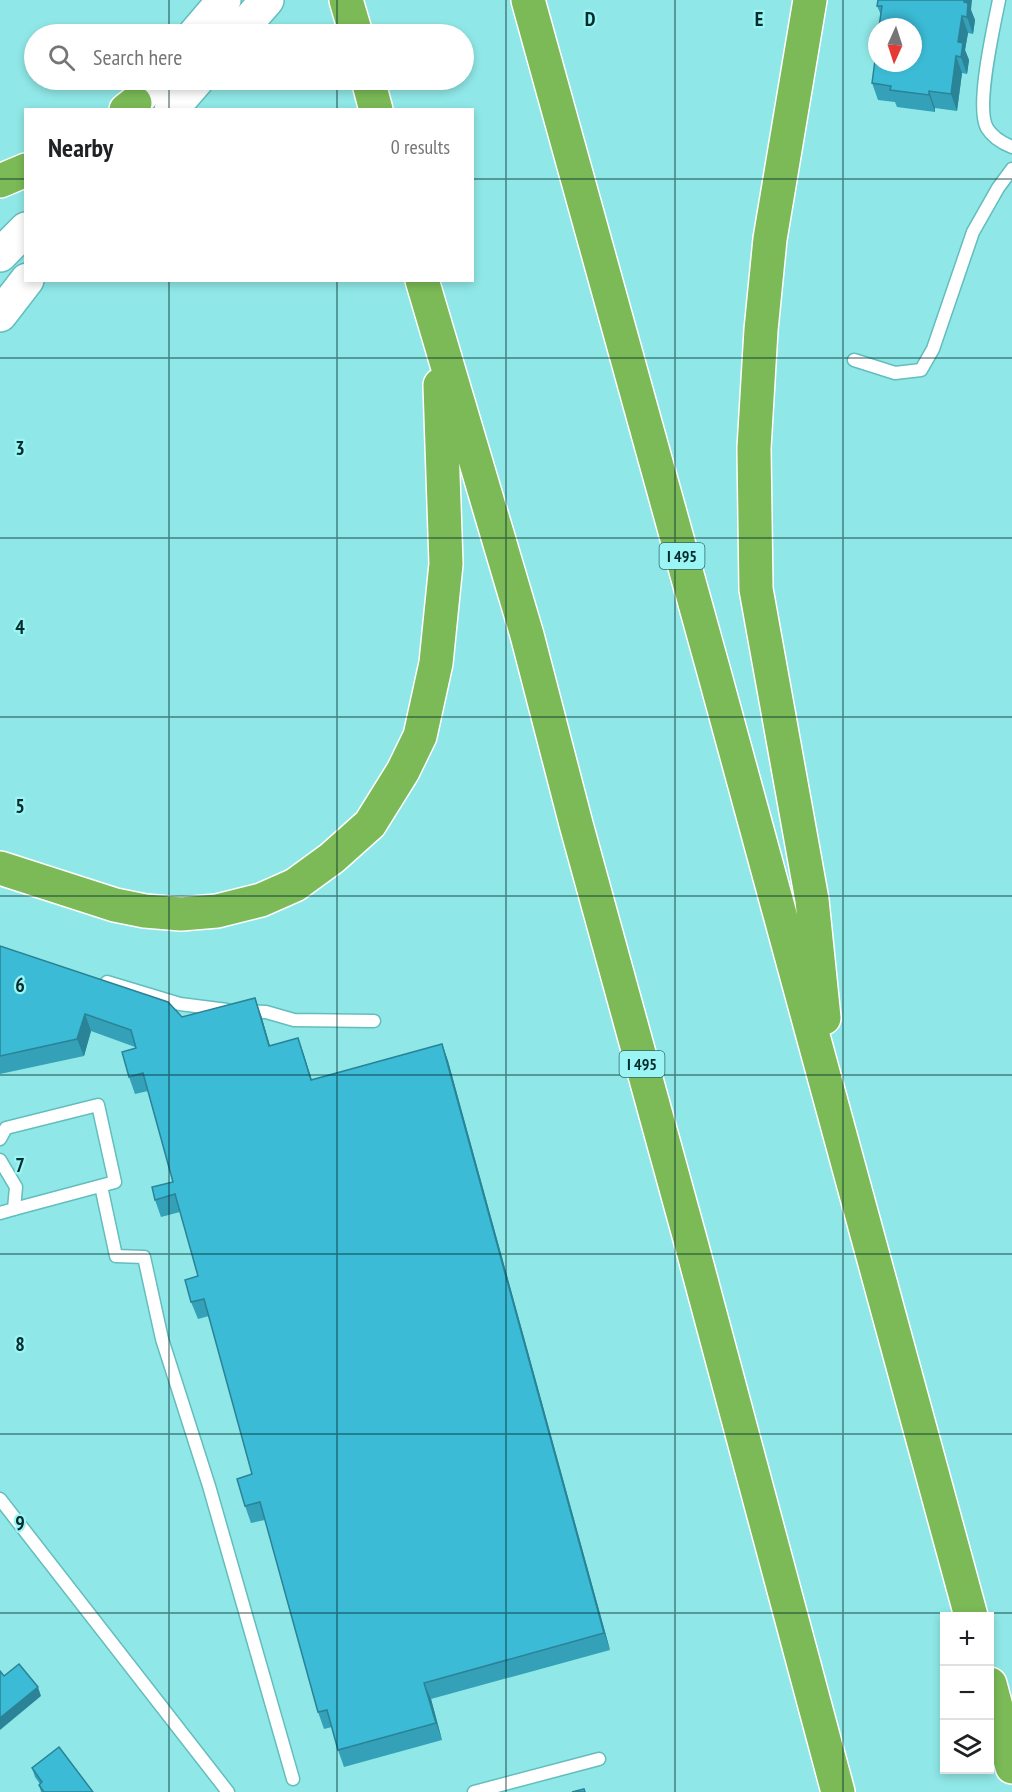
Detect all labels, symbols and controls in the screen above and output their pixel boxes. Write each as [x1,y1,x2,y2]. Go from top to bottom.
text: D [585,6,596,32]
text: E [755,6,763,32]
north arrow [868,18,922,72]
search box [24,24,474,90]
icon: search [45,41,78,74]
text: Search here [93,43,182,71]
text: Nearby [48,131,113,164]
text: 0 results [391,134,450,160]
text: 3 [15,435,25,461]
road number: I 495 [660,543,704,569]
text: 4 [15,614,25,640]
text: 5 [15,793,25,819]
text: 6 [15,972,25,998]
road number: I 495 [620,1051,664,1077]
text: 7 [15,1152,25,1178]
text: 8 [15,1331,25,1357]
text: 9 [15,1510,25,1536]
map controls [940,1612,994,1774]
button: + [940,1612,994,1666]
button: − [940,1666,994,1720]
button: layers [940,1720,994,1774]

